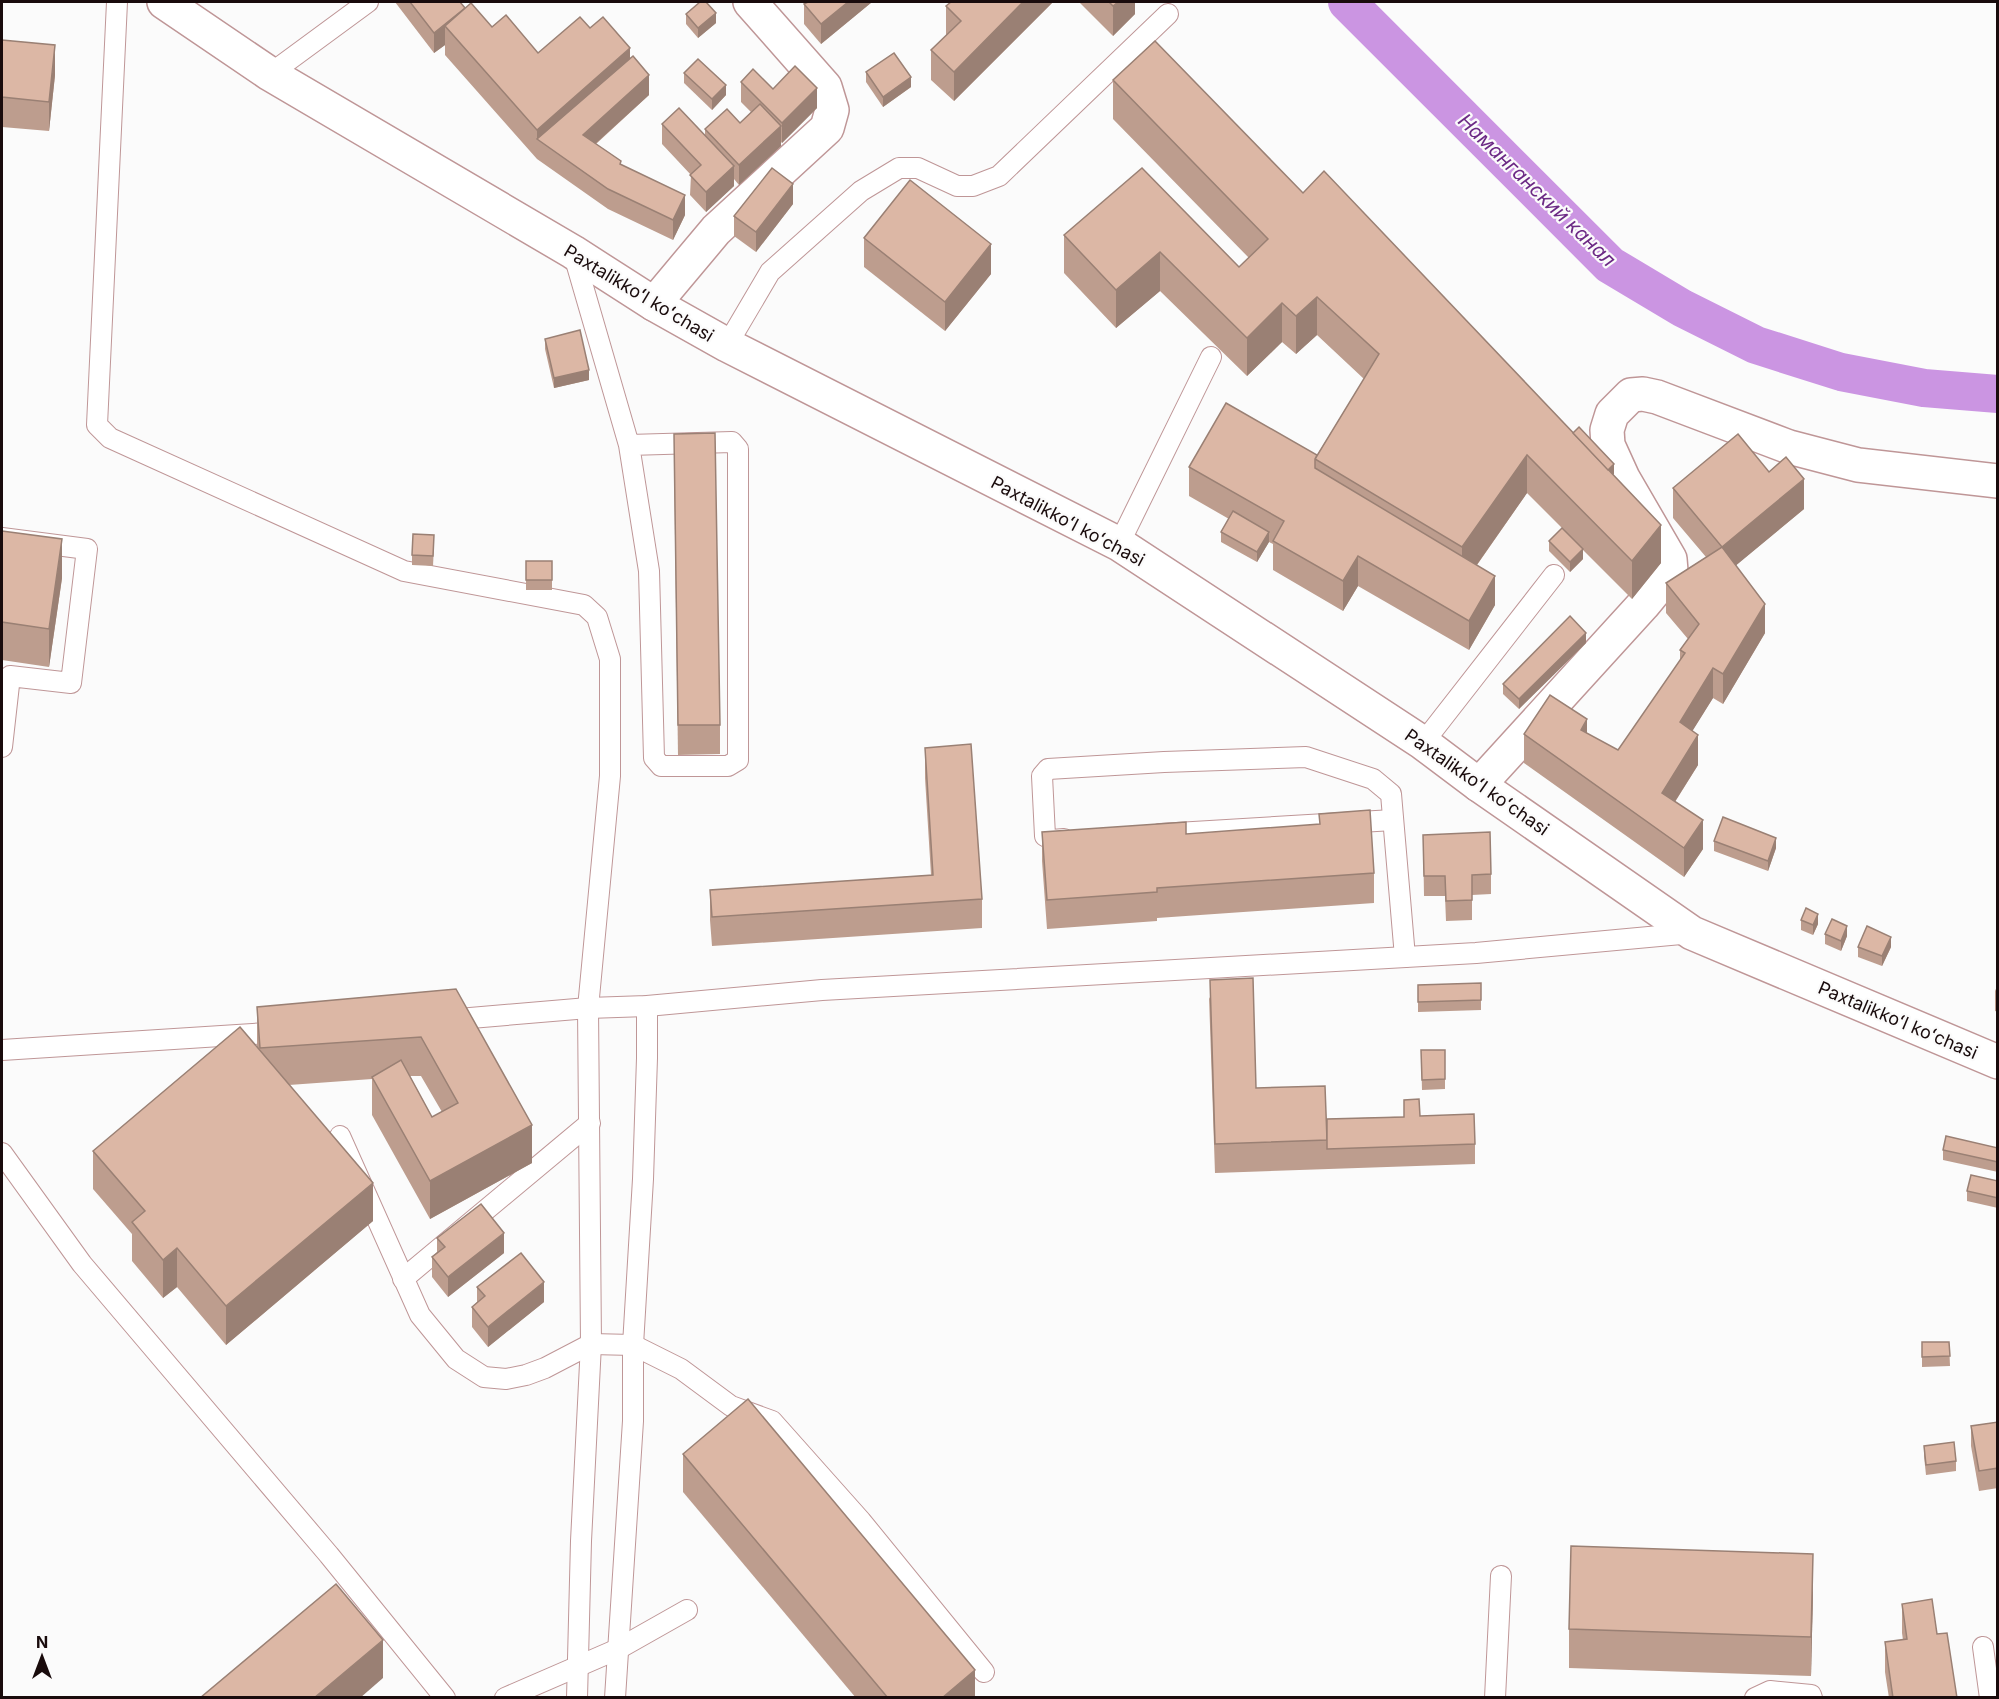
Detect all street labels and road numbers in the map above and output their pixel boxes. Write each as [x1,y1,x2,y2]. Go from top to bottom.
street label: Paxtalikkoʻl koʻchasi [560,240,718,346]
street label: Paxtalikkoʻl koʻchasi [988,472,1148,570]
street label: Paxtalikkoʻl koʻchasi [1401,724,1553,840]
street label: Paxtalikkoʻl koʻchasi [1815,977,1981,1063]

